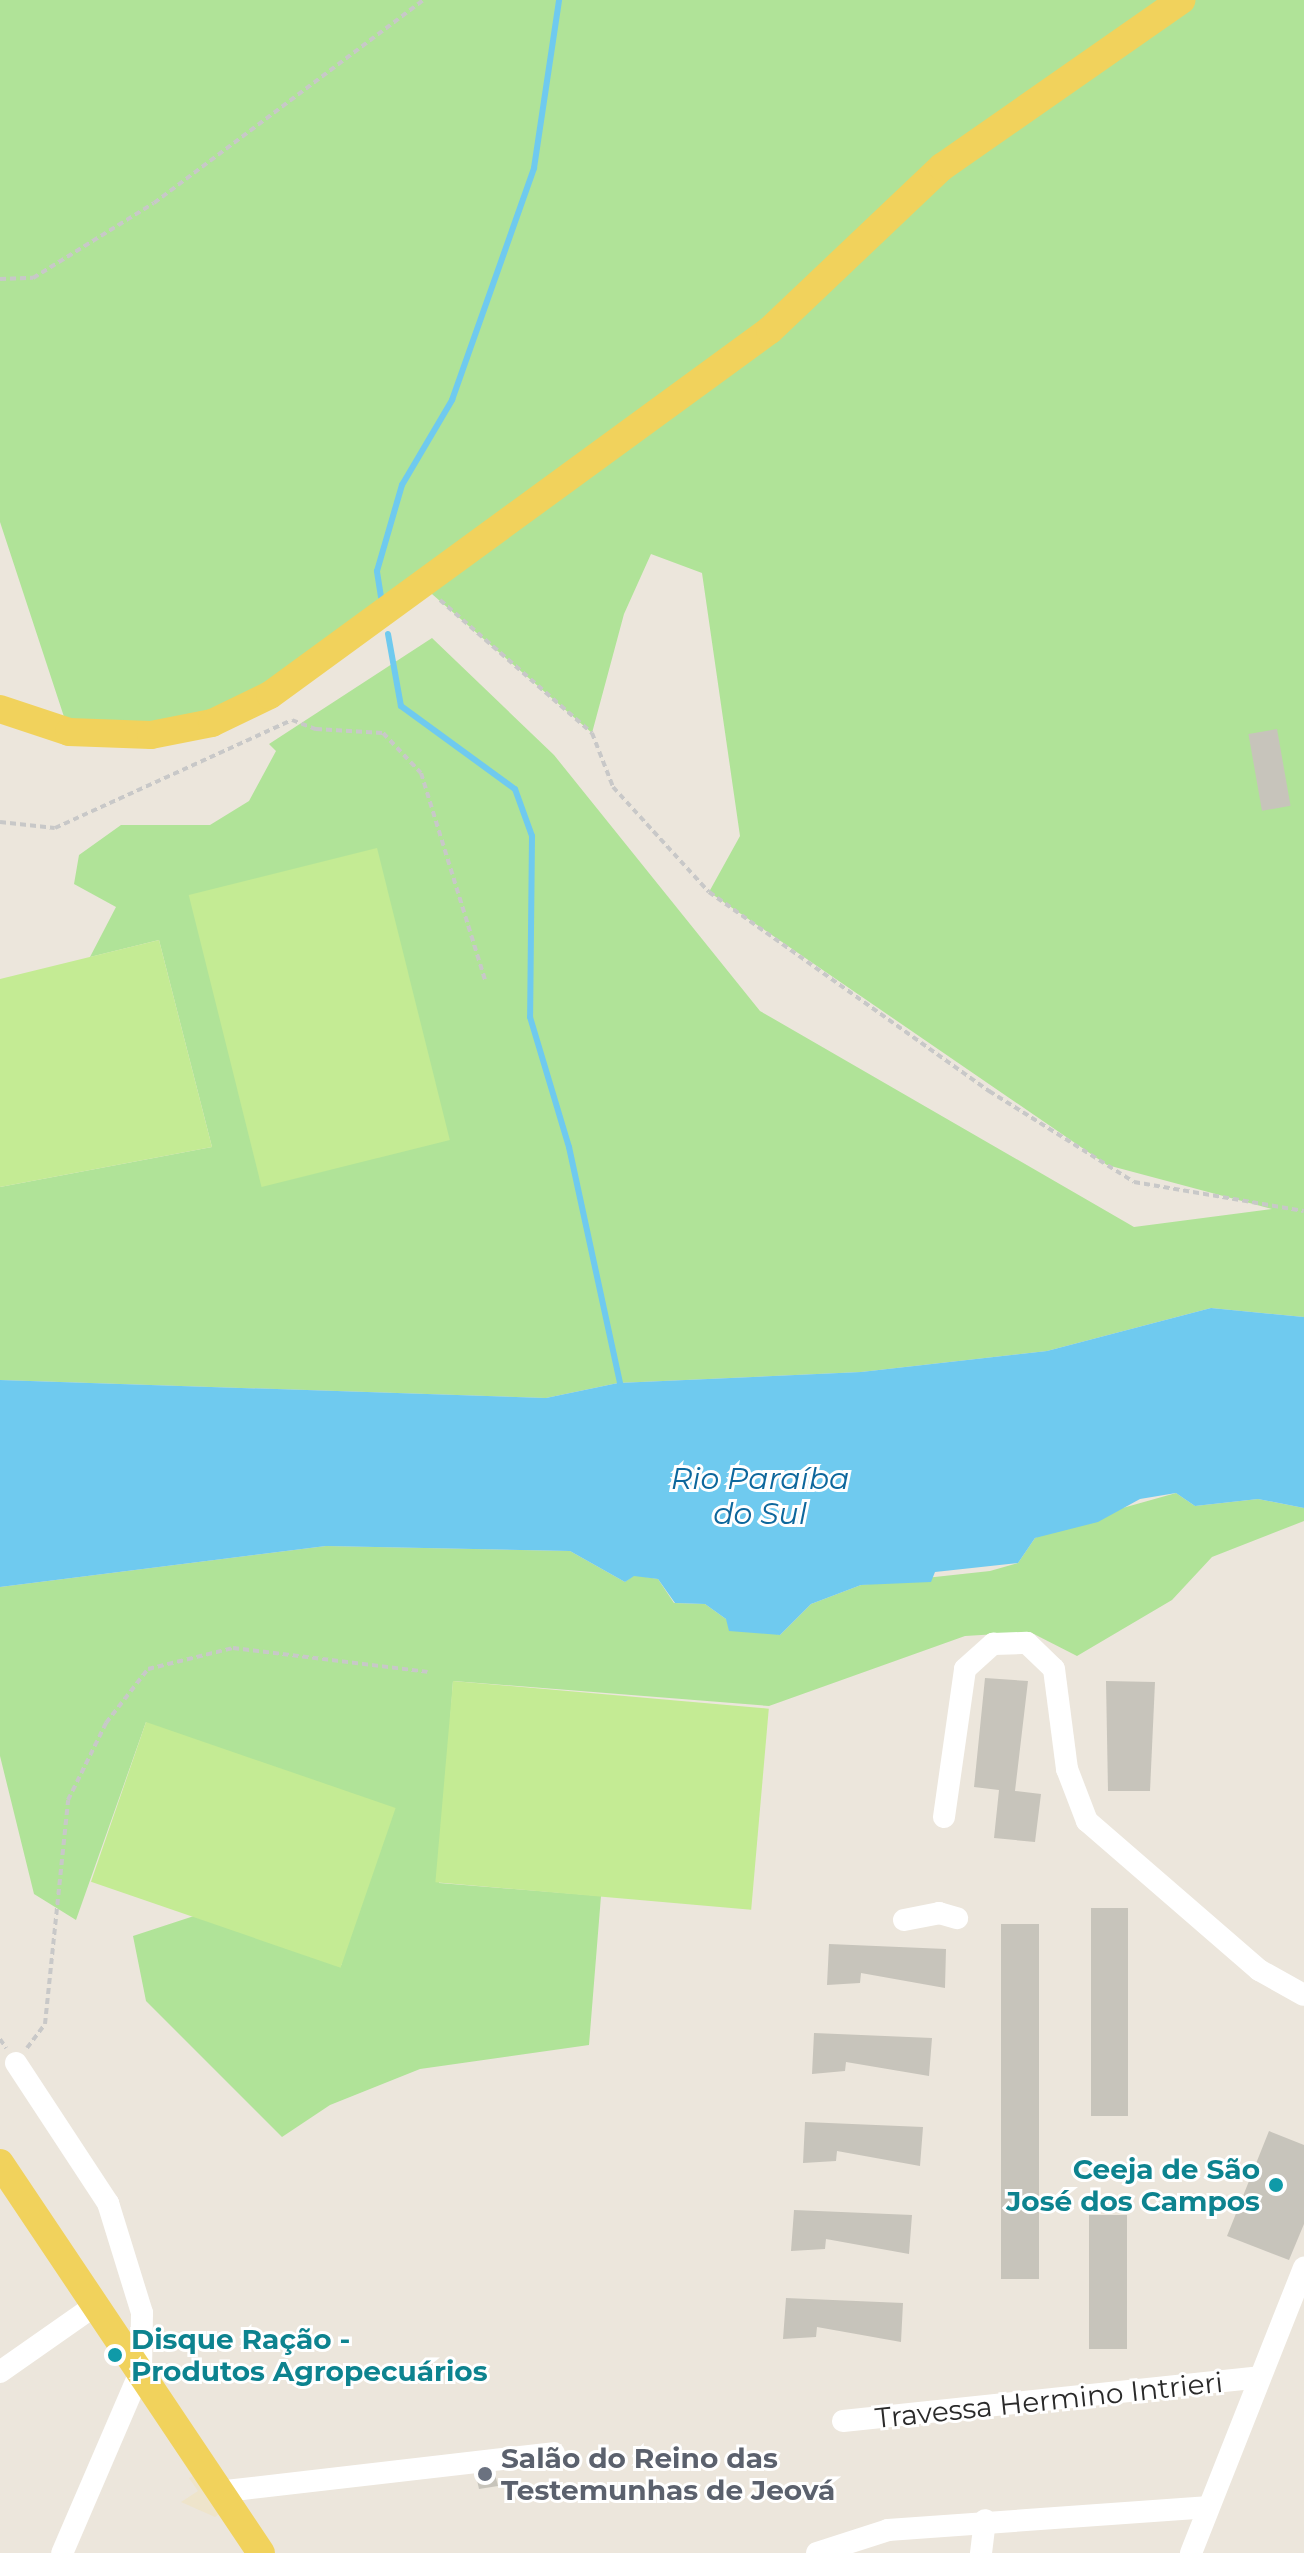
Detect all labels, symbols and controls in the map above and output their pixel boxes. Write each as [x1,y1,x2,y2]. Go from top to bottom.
water label: Rio Paraíba do Sul [671,1461,849,1532]
place label: Ceeja de São José dos Campos [1006,2152,1260,2218]
marker: Ceeja de São José dos Campos [1267,2176,1285,2194]
place label: Disque Ração - Produtos Agropecuários [131,2322,488,2388]
marker: Disque Ração - Produtos Agropecuários [106,2346,124,2364]
street label: Travessa Hermino Intrieri [874,2365,1224,2435]
place label: Salão do Reino das Testemunhas de Jeová [501,2441,835,2507]
marker: Salão do Reino das Testemunhas de Jeová [476,2465,494,2483]

